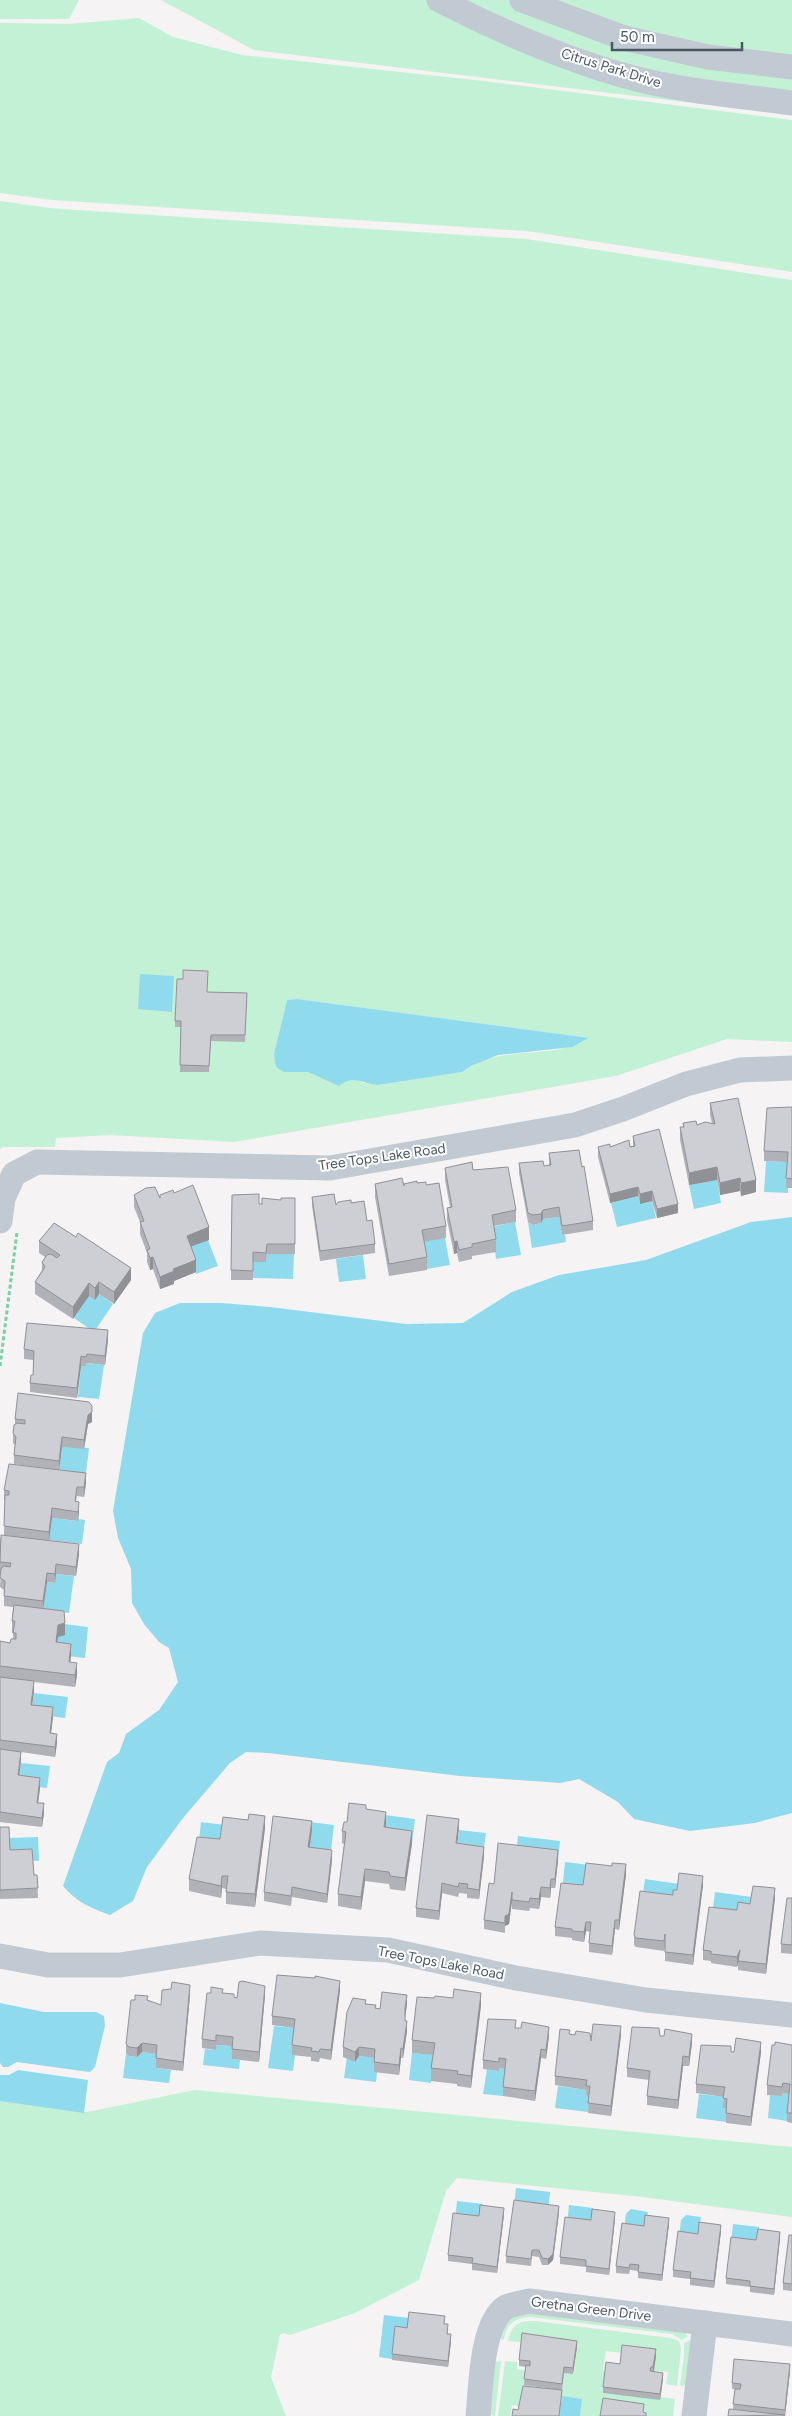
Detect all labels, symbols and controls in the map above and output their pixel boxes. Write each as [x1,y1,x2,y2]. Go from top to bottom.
scale bar [612,20,742,52]
text: 50 m [620,28,655,46]
street label: Citrus Park Drive [559,45,663,91]
street label: Tree Tops Lake Road [317,1140,447,1174]
street label: Tree Tops Lake Road [376,1942,506,1984]
street label: Gretna Green Drive [530,2293,652,2325]

